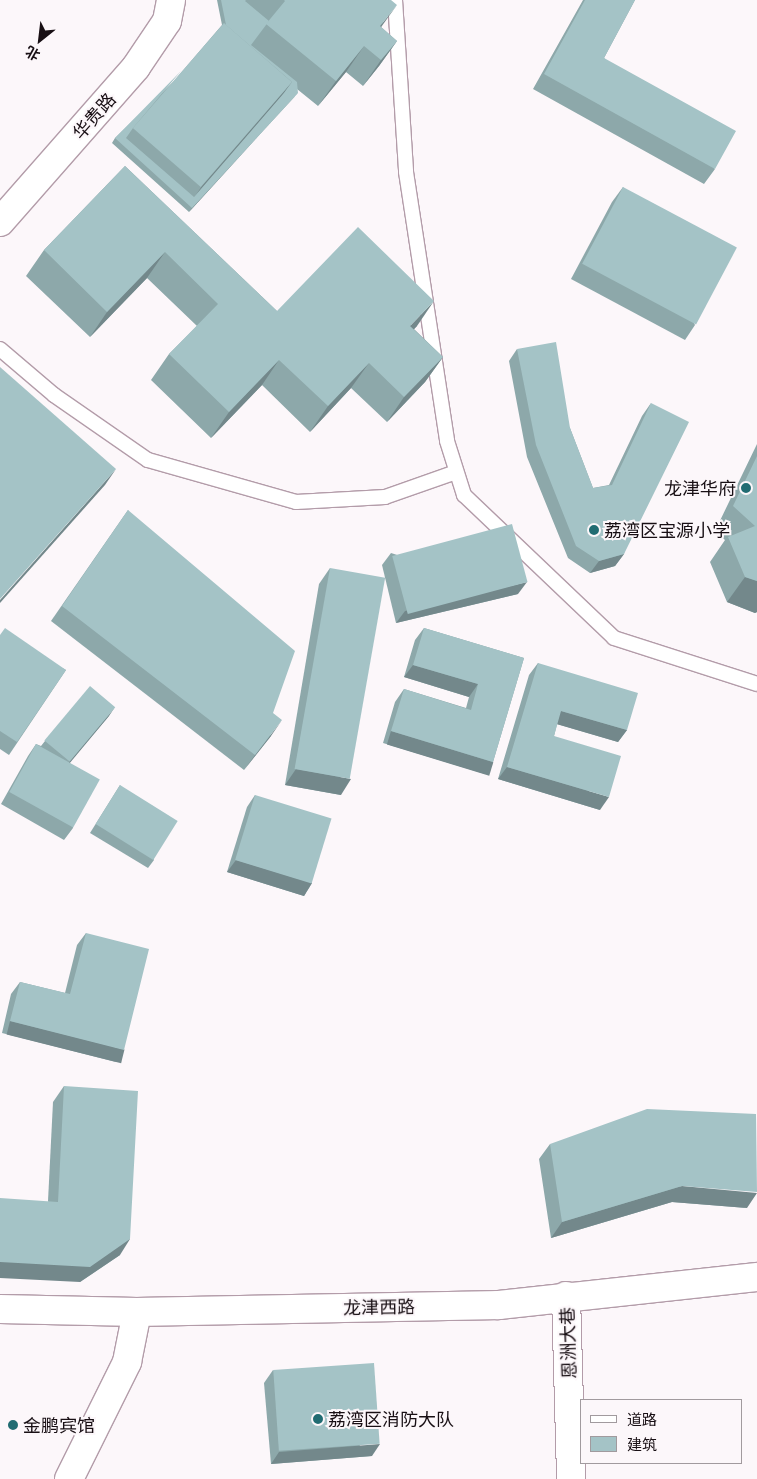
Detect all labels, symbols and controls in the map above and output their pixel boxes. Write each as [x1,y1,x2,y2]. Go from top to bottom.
north arrow [15,15,65,65]
text: 北 [22,42,43,65]
street label: 华贵路 [68,89,120,143]
place label: 龙津华府 [664,477,736,499]
marker: 龙津华府 [740,482,752,494]
place label: 荔湾区宝源小学 [604,519,730,541]
marker: 荔湾区宝源小学 [588,524,600,536]
street label: 龙津西路 [343,1296,415,1318]
street label: 恩洲大巷 [556,1307,580,1379]
legend [580,1399,742,1464]
place label: 荔湾区消防大队 [328,1408,454,1430]
text: 道路 [627,1409,657,1429]
marker: 荔湾区消防大队 [312,1413,324,1425]
place label: 金鹏宾馆 [23,1414,95,1436]
marker: 金鹏宾馆 [7,1419,19,1431]
text: 建筑 [627,1434,657,1454]

